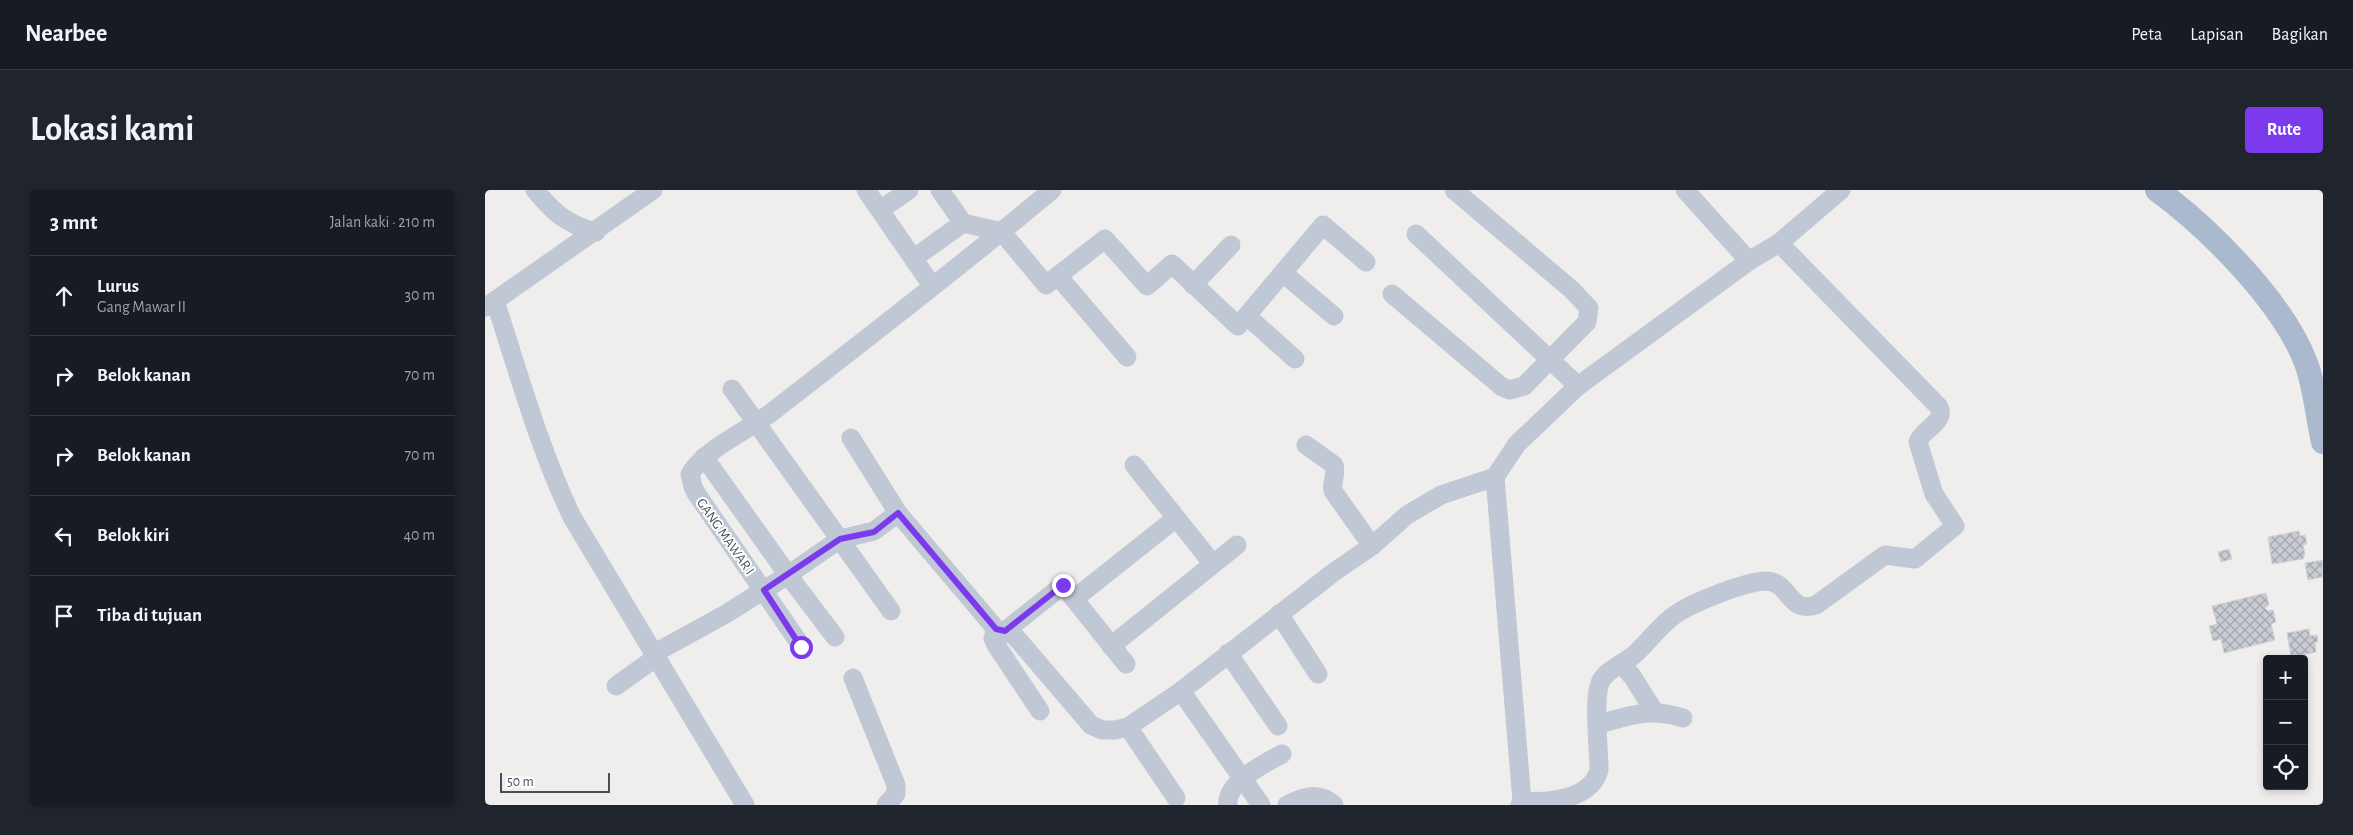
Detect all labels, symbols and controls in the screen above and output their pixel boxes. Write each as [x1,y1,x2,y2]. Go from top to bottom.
text: Nearbee [25,22,107,46]
text: Peta [2131,26,2162,44]
text: Lapisan [2190,26,2244,44]
text: Bagikan [2272,26,2328,44]
button: Rute [2245,107,2323,153]
text: Lokasi kami [30,112,194,147]
text: 3 mnt [50,212,97,233]
text: Jalan kaki · 210 m [330,214,435,230]
text: Lurus [97,277,139,296]
icon: ahead [50,282,78,310]
text: 30 m [405,287,435,303]
text: Gang Mawar II [97,299,186,315]
icon: right [50,362,78,390]
text: Belok kanan [97,366,191,385]
text: 70 m [404,367,435,383]
icon: right [50,442,78,470]
text: Belok kanan [97,446,191,465]
text: 70 m [404,447,435,463]
street label: GANG MAWAR I [694,496,757,577]
icon: left [50,522,78,550]
text: Belok kiri [97,526,169,545]
text: 40 m [403,527,435,543]
route end [1052,574,1075,597]
icon: arrive [50,602,78,630]
text: Tiba di tujuan [97,606,202,625]
route start [790,636,813,659]
map controls [2263,655,2308,790]
button: + [2263,655,2308,700]
button: − [2263,700,2308,745]
button: locate [2263,745,2308,790]
scale bar [500,770,610,793]
text: 50 m [507,775,534,789]

